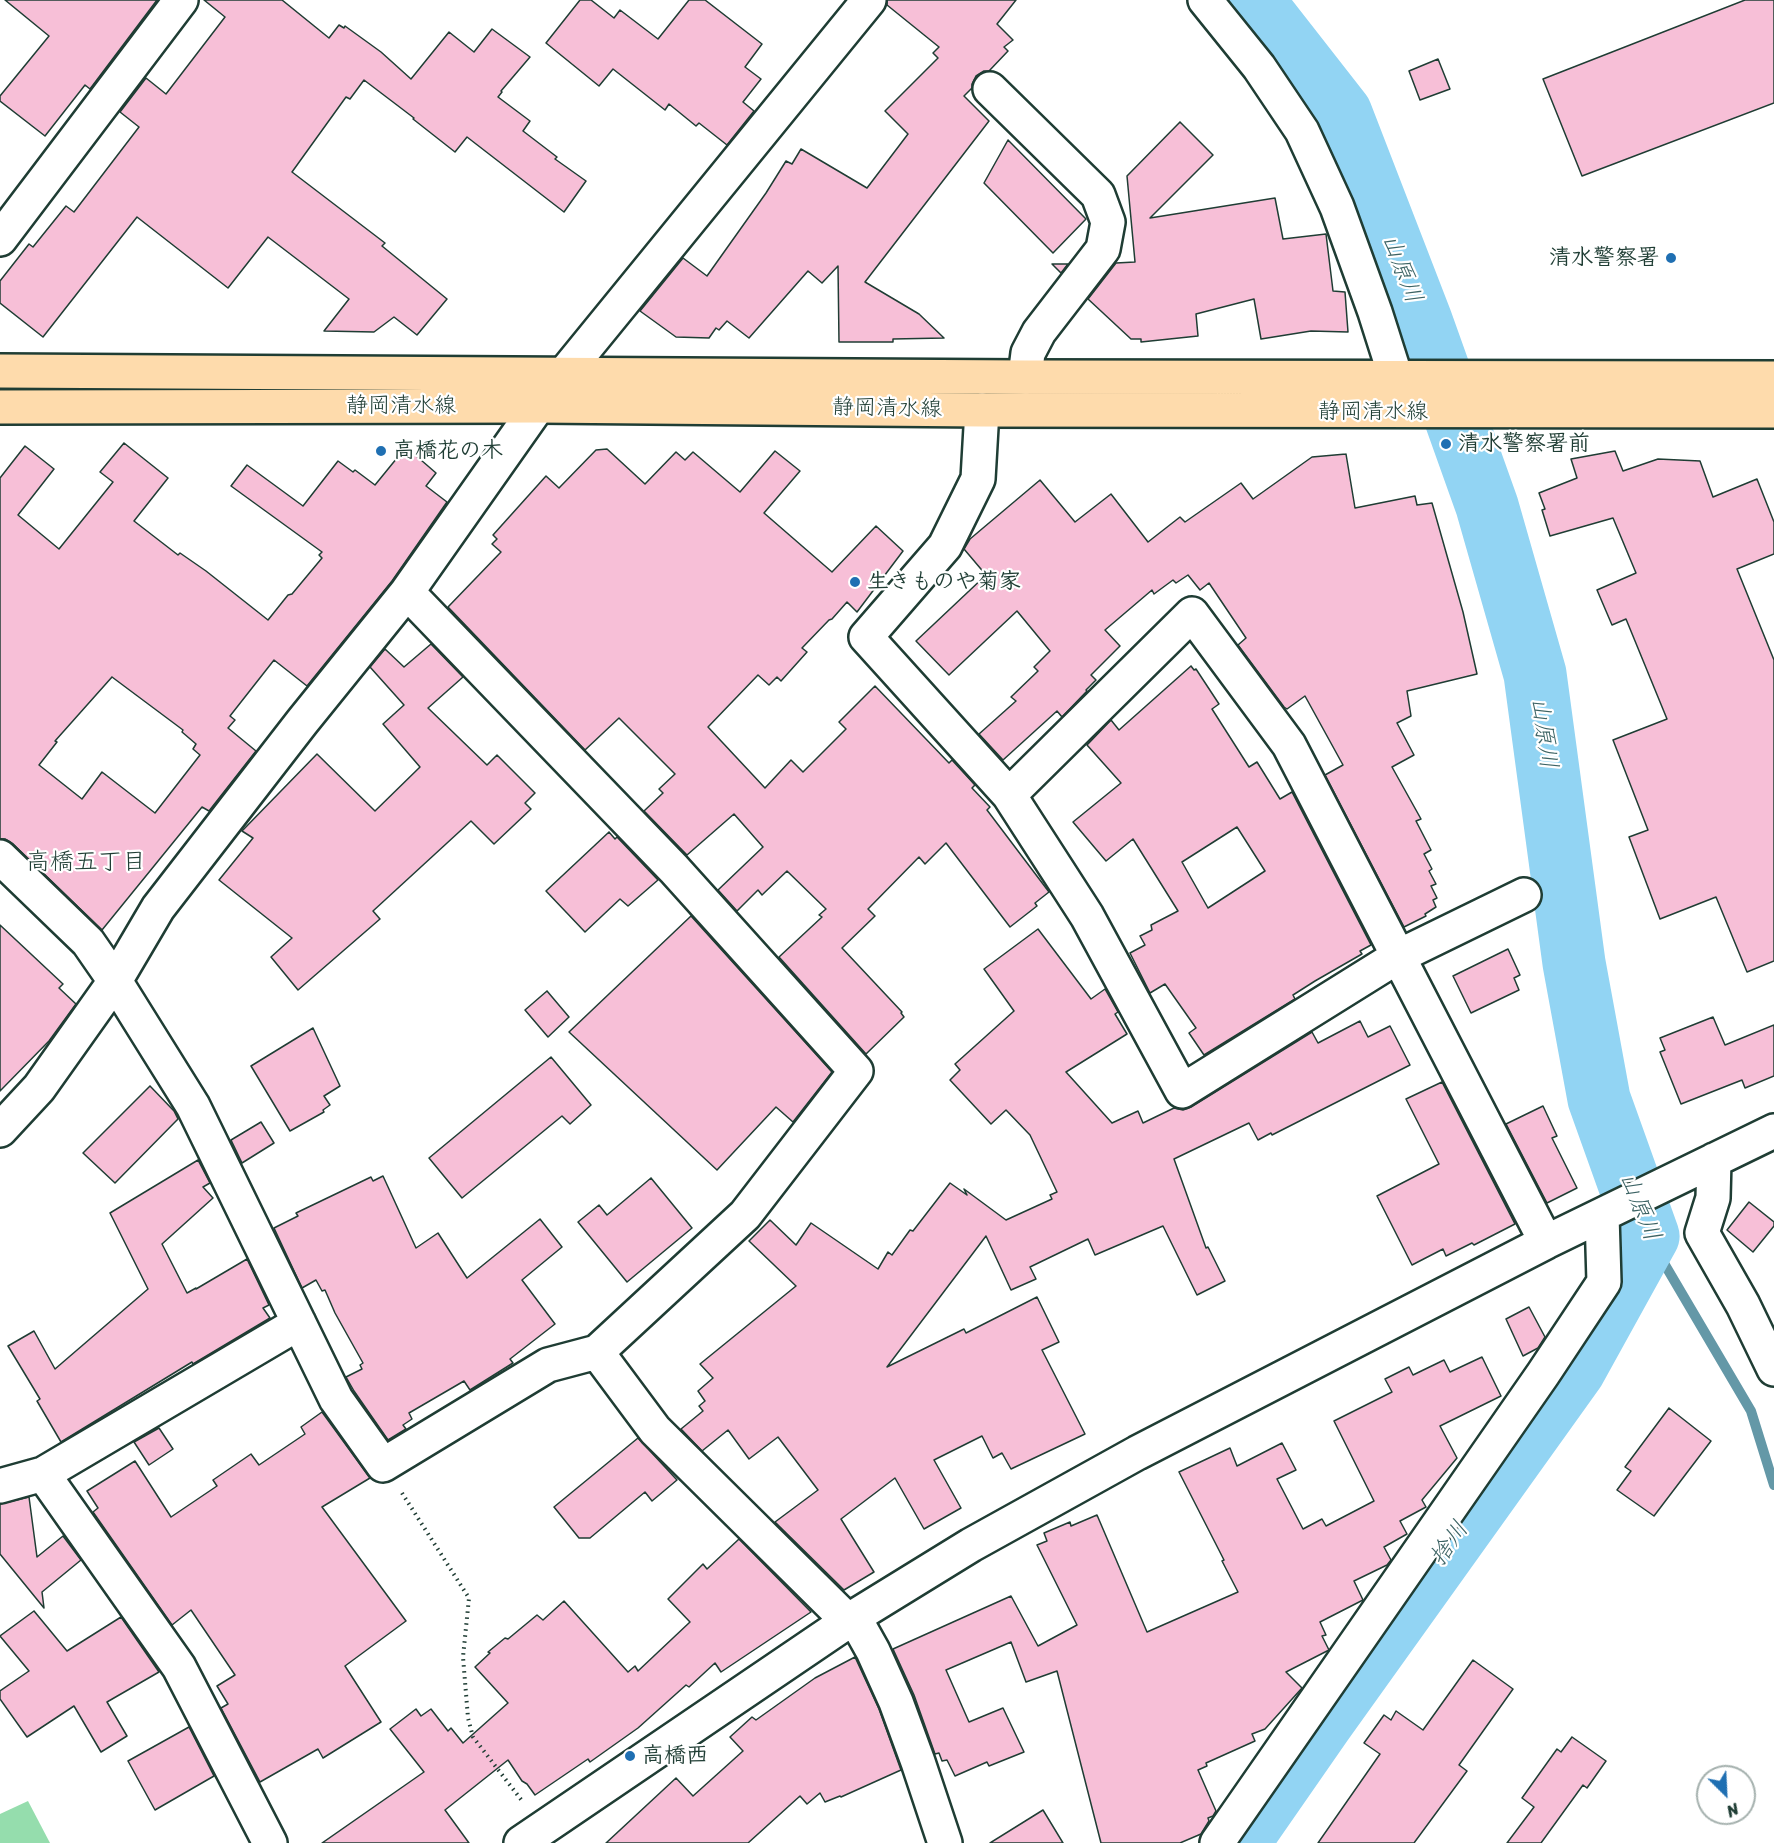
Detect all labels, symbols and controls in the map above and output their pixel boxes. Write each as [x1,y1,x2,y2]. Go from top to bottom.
water label: 山原川 [1375,230,1427,308]
place label: 清水警察署 [1549,245,1659,271]
marker: 清水警察署 [1664,251,1678,265]
street label: 静岡清水線 [346,393,456,419]
street label: 静岡清水線 [832,395,942,423]
street label: 静岡清水線 [1318,399,1428,425]
place label: 清水警察署前 [1458,431,1590,457]
marker: 清水警察署前 [1439,437,1453,451]
place label: 高橋花の木 [393,438,503,464]
marker: 高橋花の木 [374,444,388,458]
place label: 生きものや菊家 [867,569,1021,595]
marker: 生きものや菊家 [848,575,862,589]
water label: 山原川 [1524,695,1562,771]
district label: 高橋五丁目 [26,849,146,877]
water label: 山原川 [1612,1168,1666,1246]
water label: 捨川 [1424,1516,1476,1572]
place label: 高橋西 [642,1743,708,1769]
marker: 高橋西 [623,1749,637,1763]
north arrow [1696,1765,1756,1825]
text: N [1722,1795,1744,1826]

